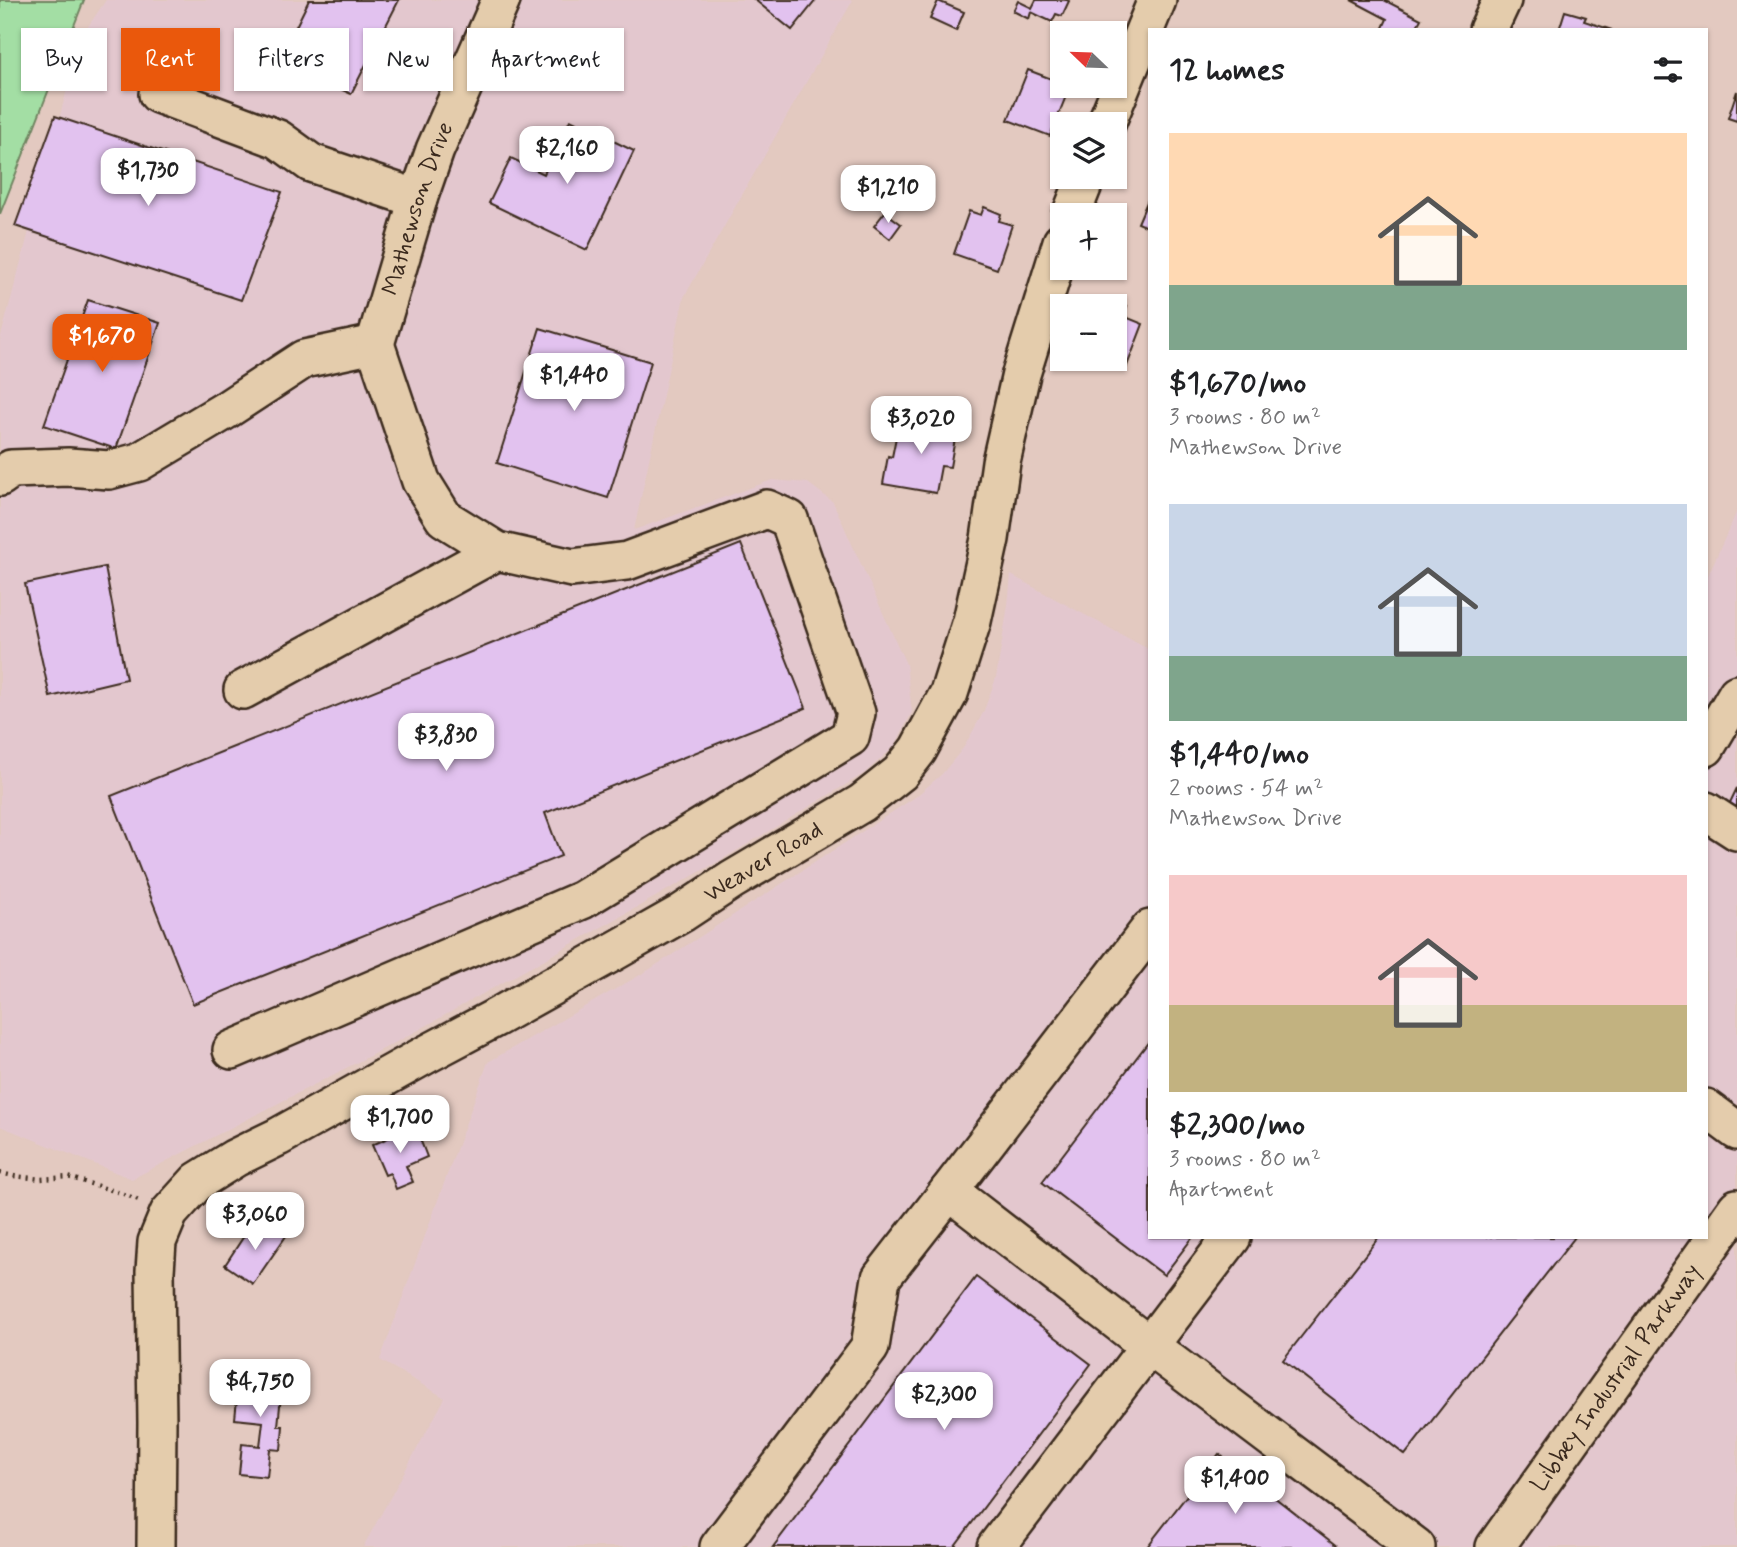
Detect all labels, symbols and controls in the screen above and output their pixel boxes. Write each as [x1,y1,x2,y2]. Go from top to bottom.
north arrow [1050,21,1127,98]
map controls [1050,21,1127,371]
chip: Buy [21,28,107,91]
chip: Rent [121,28,220,91]
chip: Filters [234,28,349,91]
chip: New [363,28,453,91]
chip: Apartment [467,28,624,91]
text: 12 homes [1169,51,1285,90]
icon: filters [1649,51,1687,89]
button: layers [1050,112,1127,189]
street label: Mathewson Drive [375,117,461,299]
pin: $2,160 [510,127,624,186]
text: $2,160 [535,134,599,164]
pin: $1,730 [91,148,205,208]
text: $1,730 [117,156,179,186]
pin: $1,210 [831,166,945,225]
text: $1,210 [857,173,919,203]
icon: home [1365,178,1491,304]
button: + [1050,203,1127,280]
button: − [1050,294,1127,371]
pin: $1,670 [45,314,159,374]
text: $1,670 [68,322,136,352]
pin: $1,440 [517,354,631,413]
text: $1,440 [539,361,609,391]
text: $1,670/mo [1169,364,1306,403]
pin: $3,020 [864,396,978,456]
text: 3 rooms · 80 m² [1169,403,1321,433]
text: $3,020 [887,404,955,434]
text: Mathewson Drive [1169,433,1342,463]
icon: home [1365,549,1491,675]
pin: $3,830 [389,714,503,773]
text: $3,830 [414,721,478,751]
text: $1,440/mo [1169,735,1309,774]
text: 2 rooms · 54 m² [1169,774,1323,804]
text: Mathewson Drive [1169,804,1342,834]
street label: Weaver Road [698,814,828,910]
icon: home [1365,920,1491,1046]
pin: $1,700 [343,1096,457,1155]
text: $1,700 [366,1103,434,1133]
text: $2,300/mo [1169,1106,1305,1145]
text: 3 rooms · 80 m² [1169,1145,1321,1175]
text: Apartment [1169,1175,1274,1205]
pin: $3,060 [198,1192,312,1252]
text: $3,060 [222,1200,288,1230]
street label: Libbey Industrial Parkway [1524,1257,1708,1498]
pin: $4,750 [203,1360,317,1419]
text: $4,750 [225,1367,295,1397]
pin: $2,300 [887,1372,1001,1432]
text: $2,300 [911,1380,977,1410]
pin: $1,400 [1178,1456,1292,1516]
text: $1,400 [1200,1464,1270,1494]

